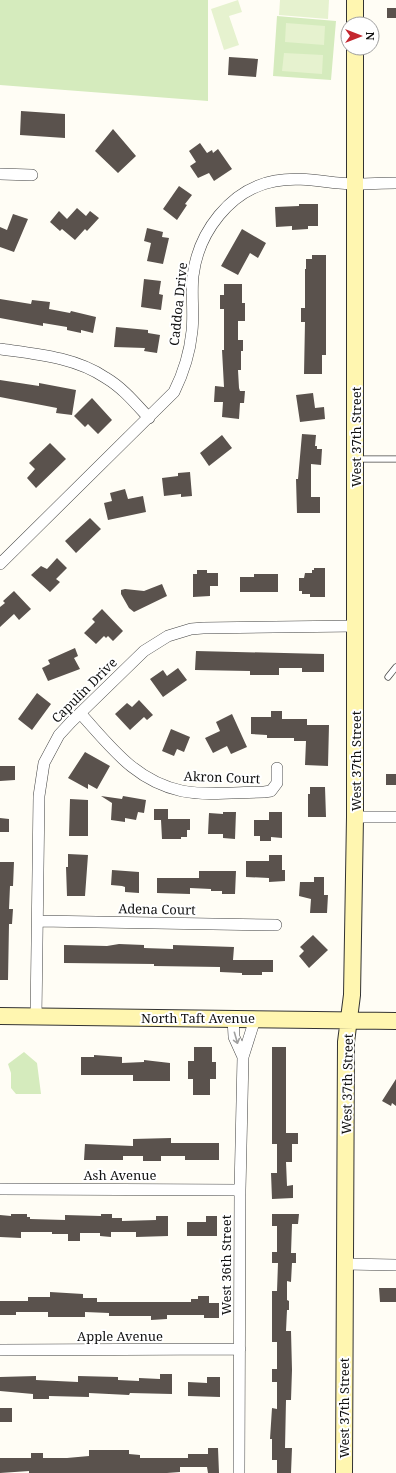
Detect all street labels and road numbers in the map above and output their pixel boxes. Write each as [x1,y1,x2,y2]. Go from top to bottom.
street label: Caddoa Drive [165,261,191,347]
street label: West 37th Street [347,386,365,487]
street label: Capulin Drive [47,653,121,727]
street label: West 37th Street [347,710,365,811]
street label: Akron Court [183,767,261,787]
street label: Adena Court [118,899,196,919]
street label: North Taft Avenue [141,1009,255,1027]
street label: West 37th Street [337,1033,357,1134]
street label: Ash Avenue [83,1166,157,1184]
street label: West 36th Street [217,1214,235,1315]
street label: Apple Avenue [77,1327,163,1345]
street label: West 37th Street [335,1357,353,1458]

